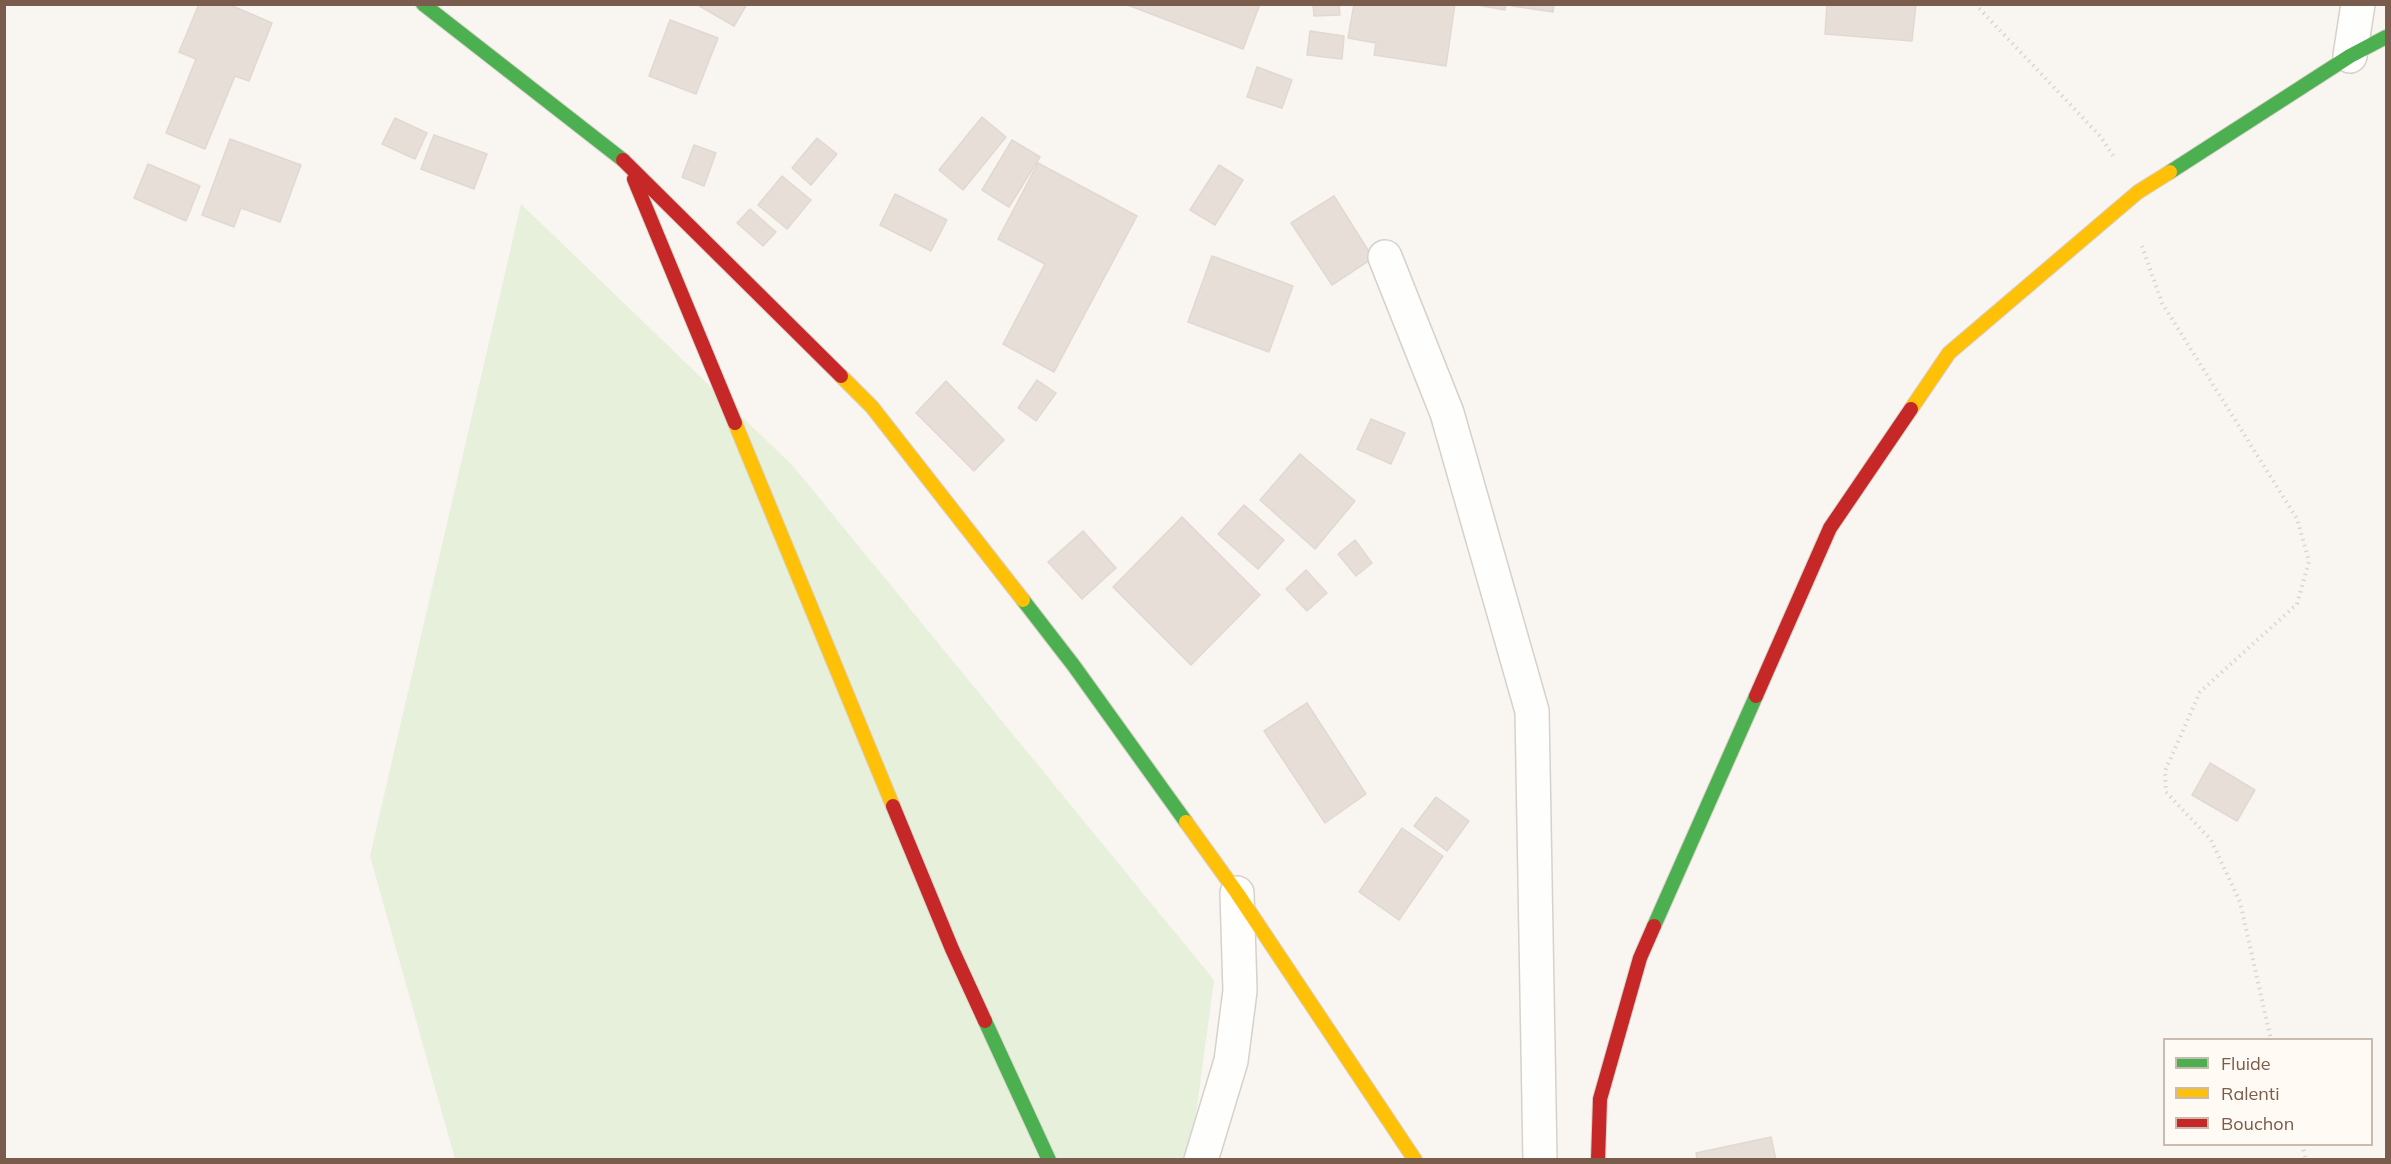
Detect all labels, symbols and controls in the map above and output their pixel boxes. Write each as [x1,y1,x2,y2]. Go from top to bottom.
legend [2163,1038,2373,1146]
text: Fluide [2221,1052,2271,1075]
text: Ralenti [2221,1082,2279,1105]
text: Bouchon [2221,1112,2294,1135]

